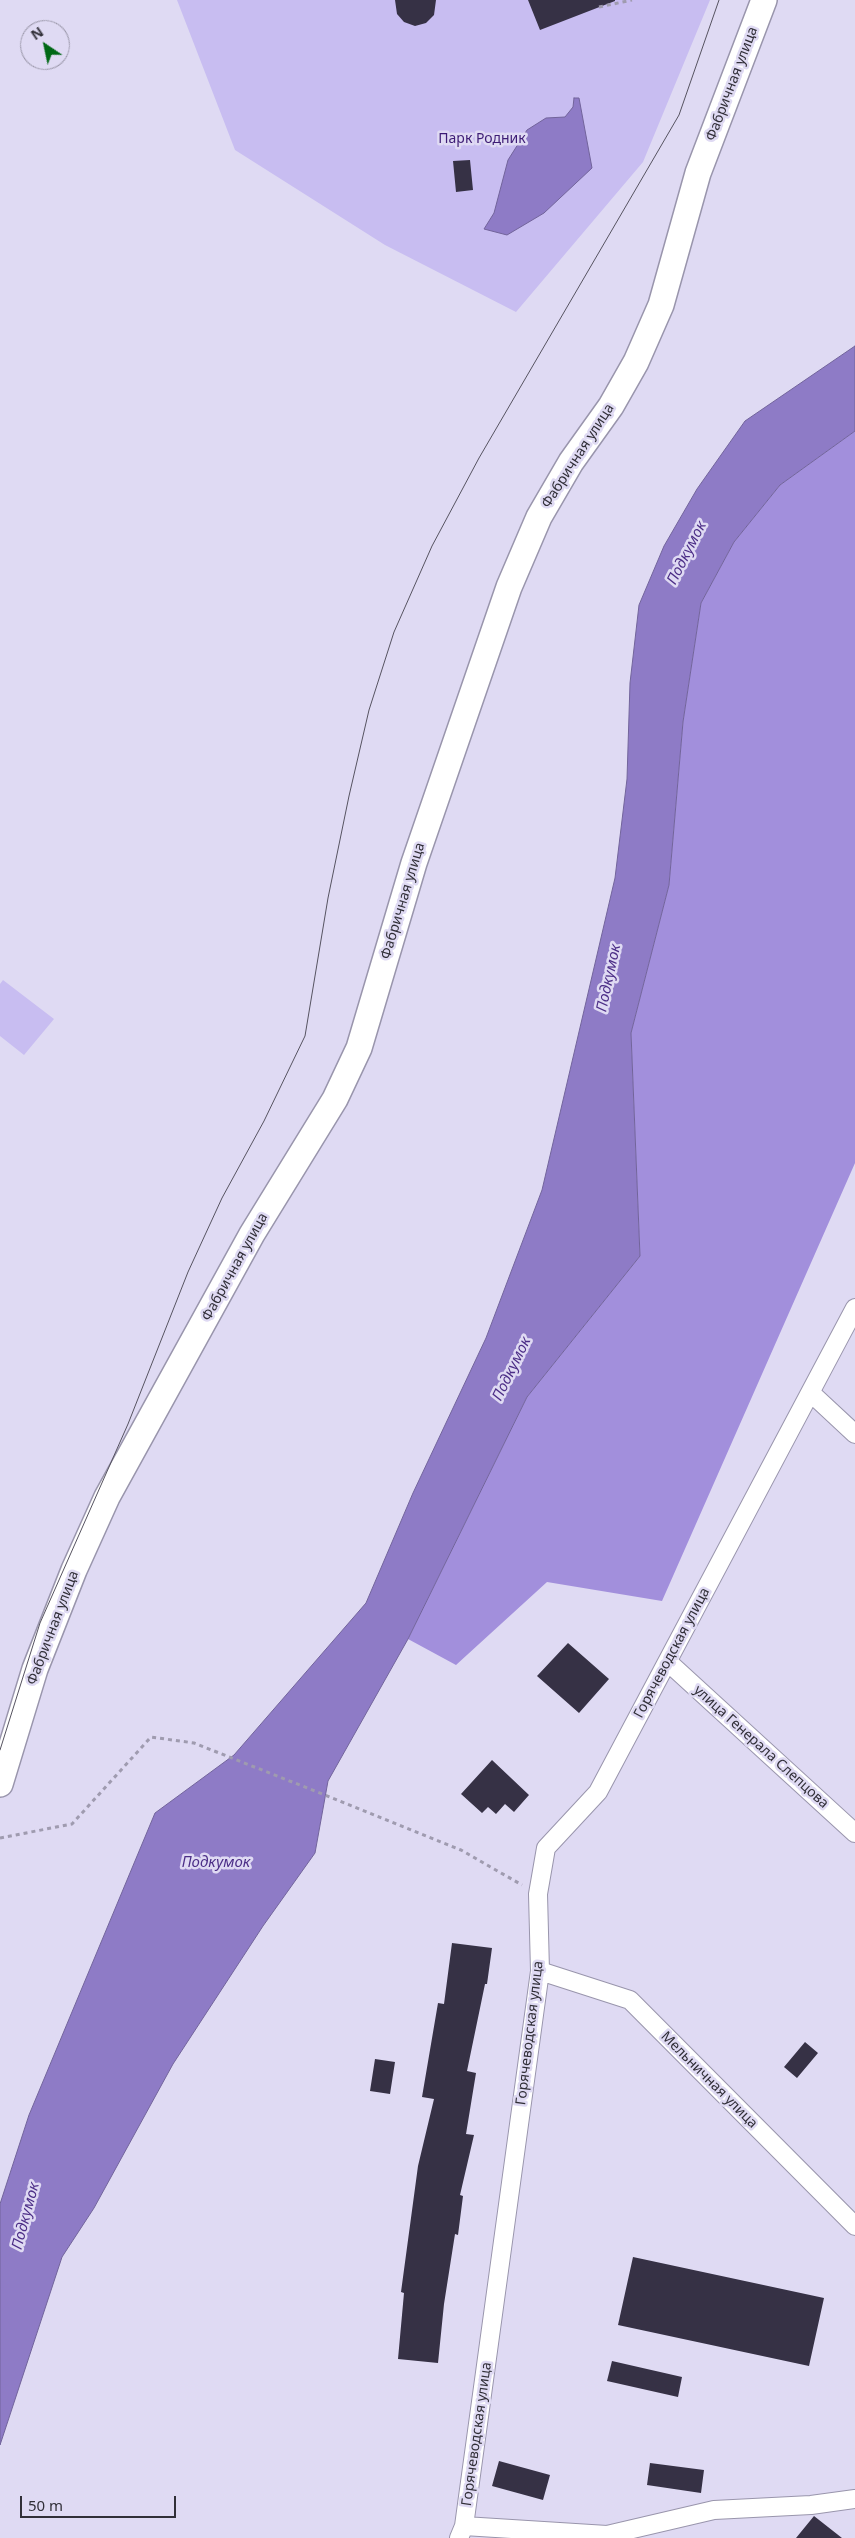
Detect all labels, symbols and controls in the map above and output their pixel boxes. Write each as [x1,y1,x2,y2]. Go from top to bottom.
north arrow [20,20,70,70]
text: N [27,22,47,44]
street label: Фабричная улица [703,25,761,143]
park label: Парк Родник [438,131,526,147]
street label: Фабричная улица [538,401,618,511]
water label: Подкумок [663,518,711,588]
street label: Фабричная улица [377,841,429,961]
water label: Подкумок [593,943,625,1013]
street label: Фабричная улица [198,1210,272,1324]
water label: Подкумок [489,1334,535,1404]
street label: Фабричная улица [24,1569,82,1687]
street label: Горячеводская улица [631,1585,713,1721]
street label: улица Генерала Слепцова [690,1682,832,1812]
water label: Подкумок [182,1854,250,1872]
street label: Горячеводская улица [513,1960,547,2106]
street label: Мельничная улица [657,2028,761,2132]
water label: Подкумок [8,2180,44,2252]
street label: Горячеводская улица [459,2361,495,2507]
scale bar [22,2486,179,2518]
text: 50 m [28,2495,63,2515]

